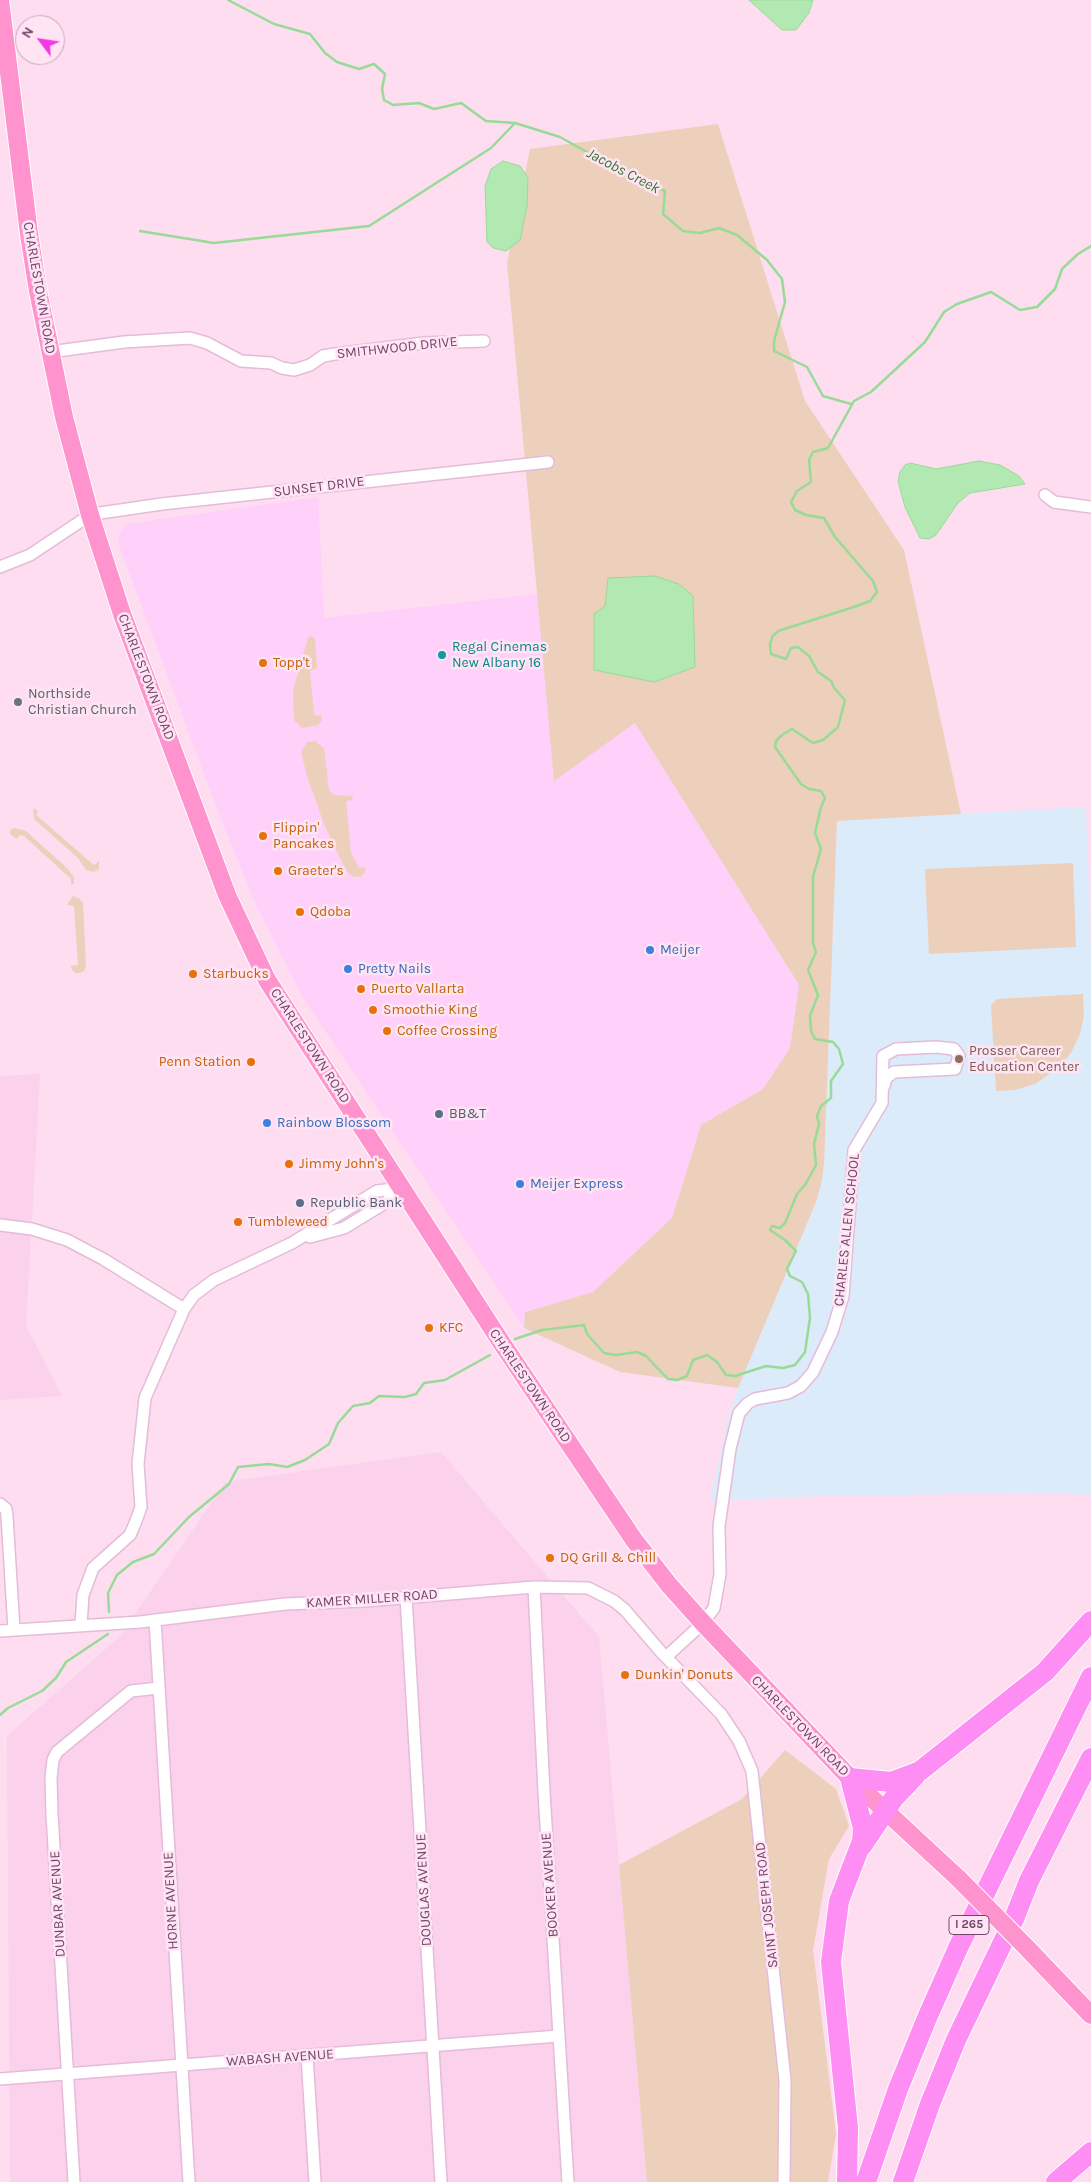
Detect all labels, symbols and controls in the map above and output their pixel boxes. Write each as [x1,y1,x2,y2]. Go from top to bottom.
north arrow [15,15,65,65]
text: N [18,24,37,41]
water label: Jacobs Creek [583,144,663,198]
street label: CHARLESTOWN ROAD [19,221,59,355]
street label: SMITHWOOD DRIVE [336,333,458,363]
street label: SUNSET DRIVE [273,473,365,501]
street label: CHARLESTOWN ROAD [114,612,178,742]
place label: Regal Cinemas New Albany 16 [452,639,547,672]
marker: Regal Cinemas New Albany 16 [436,649,448,661]
place label: Topp't [273,655,310,671]
marker: Topp't [257,657,269,669]
place label: Northside Christian Church [28,686,137,719]
marker: Northside Christian Church [12,696,24,708]
place label: Flippin' Pancakes [273,820,334,852]
marker: Flippin' Pancakes [257,830,269,842]
place label: Graeter's [288,863,344,879]
marker: Graeter's [272,865,284,877]
place label: Qdoba [310,904,351,920]
marker: Qdoba [294,906,306,918]
place label: Meijer [660,942,700,958]
marker: Meijer [644,944,656,956]
place label: Pretty Nails [358,961,431,977]
marker: Pretty Nails [342,963,354,975]
place label: Starbucks [203,966,269,982]
marker: Starbucks [187,968,199,980]
place label: Puerto Vallarta [371,981,464,997]
marker: Puerto Vallarta [355,983,367,995]
street label: CHARLESTOWN ROAD [267,985,353,1107]
place label: Smoothie King [383,1002,477,1018]
marker: Smoothie King [367,1004,379,1016]
place label: Coffee Crossing [397,1023,497,1039]
marker: Coffee Crossing [381,1025,393,1037]
place label: Prosser Career Education Center [969,1043,1079,1076]
marker: Prosser Career Education Center [953,1053,965,1065]
place label: Penn Station [159,1054,241,1070]
marker: Penn Station [245,1056,257,1068]
place label: BB&T [449,1106,486,1122]
marker: BB&T [433,1108,445,1120]
place label: Rainbow Blossom [277,1115,391,1131]
marker: Rainbow Blossom [261,1117,273,1129]
street label: CHARLES ALLEN SCHOOL [831,1153,863,1307]
place label: Jimmy John's [299,1156,384,1172]
marker: Jimmy John's [283,1158,295,1170]
place label: Meijer Express [530,1176,623,1192]
marker: Meijer Express [514,1178,526,1190]
place label: Republic Bank [310,1195,402,1211]
marker: Republic Bank [294,1197,306,1209]
place label: Tumbleweed [248,1214,328,1230]
marker: Tumbleweed [232,1216,244,1228]
place label: KFC [439,1320,463,1336]
marker: KFC [423,1322,435,1334]
street label: CHARLESTOWN ROAD [486,1326,574,1446]
place label: DQ Grill & Chill [560,1550,656,1566]
marker: DQ Grill & Chill [544,1552,556,1564]
street label: KAMER MILLER ROAD [306,1586,438,1612]
place label: Dunkin' Donuts [635,1667,733,1683]
marker: Dunkin' Donuts [619,1669,631,1681]
street label: CHARLESTOWN ROAD [747,1672,853,1780]
street label: BOOKER AVENUE [538,1832,562,1938]
street label: DOUGLAS AVENUE [413,1833,435,1947]
street label: SAINT JOSEPH ROAD [752,1841,782,1969]
street label: DUNBAR AVENUE [47,1850,69,1958]
street label: HORNE AVENUE [160,1852,182,1950]
road number: I 265 [949,1916,989,1934]
street label: WABASH AVENUE [226,2046,334,2070]

